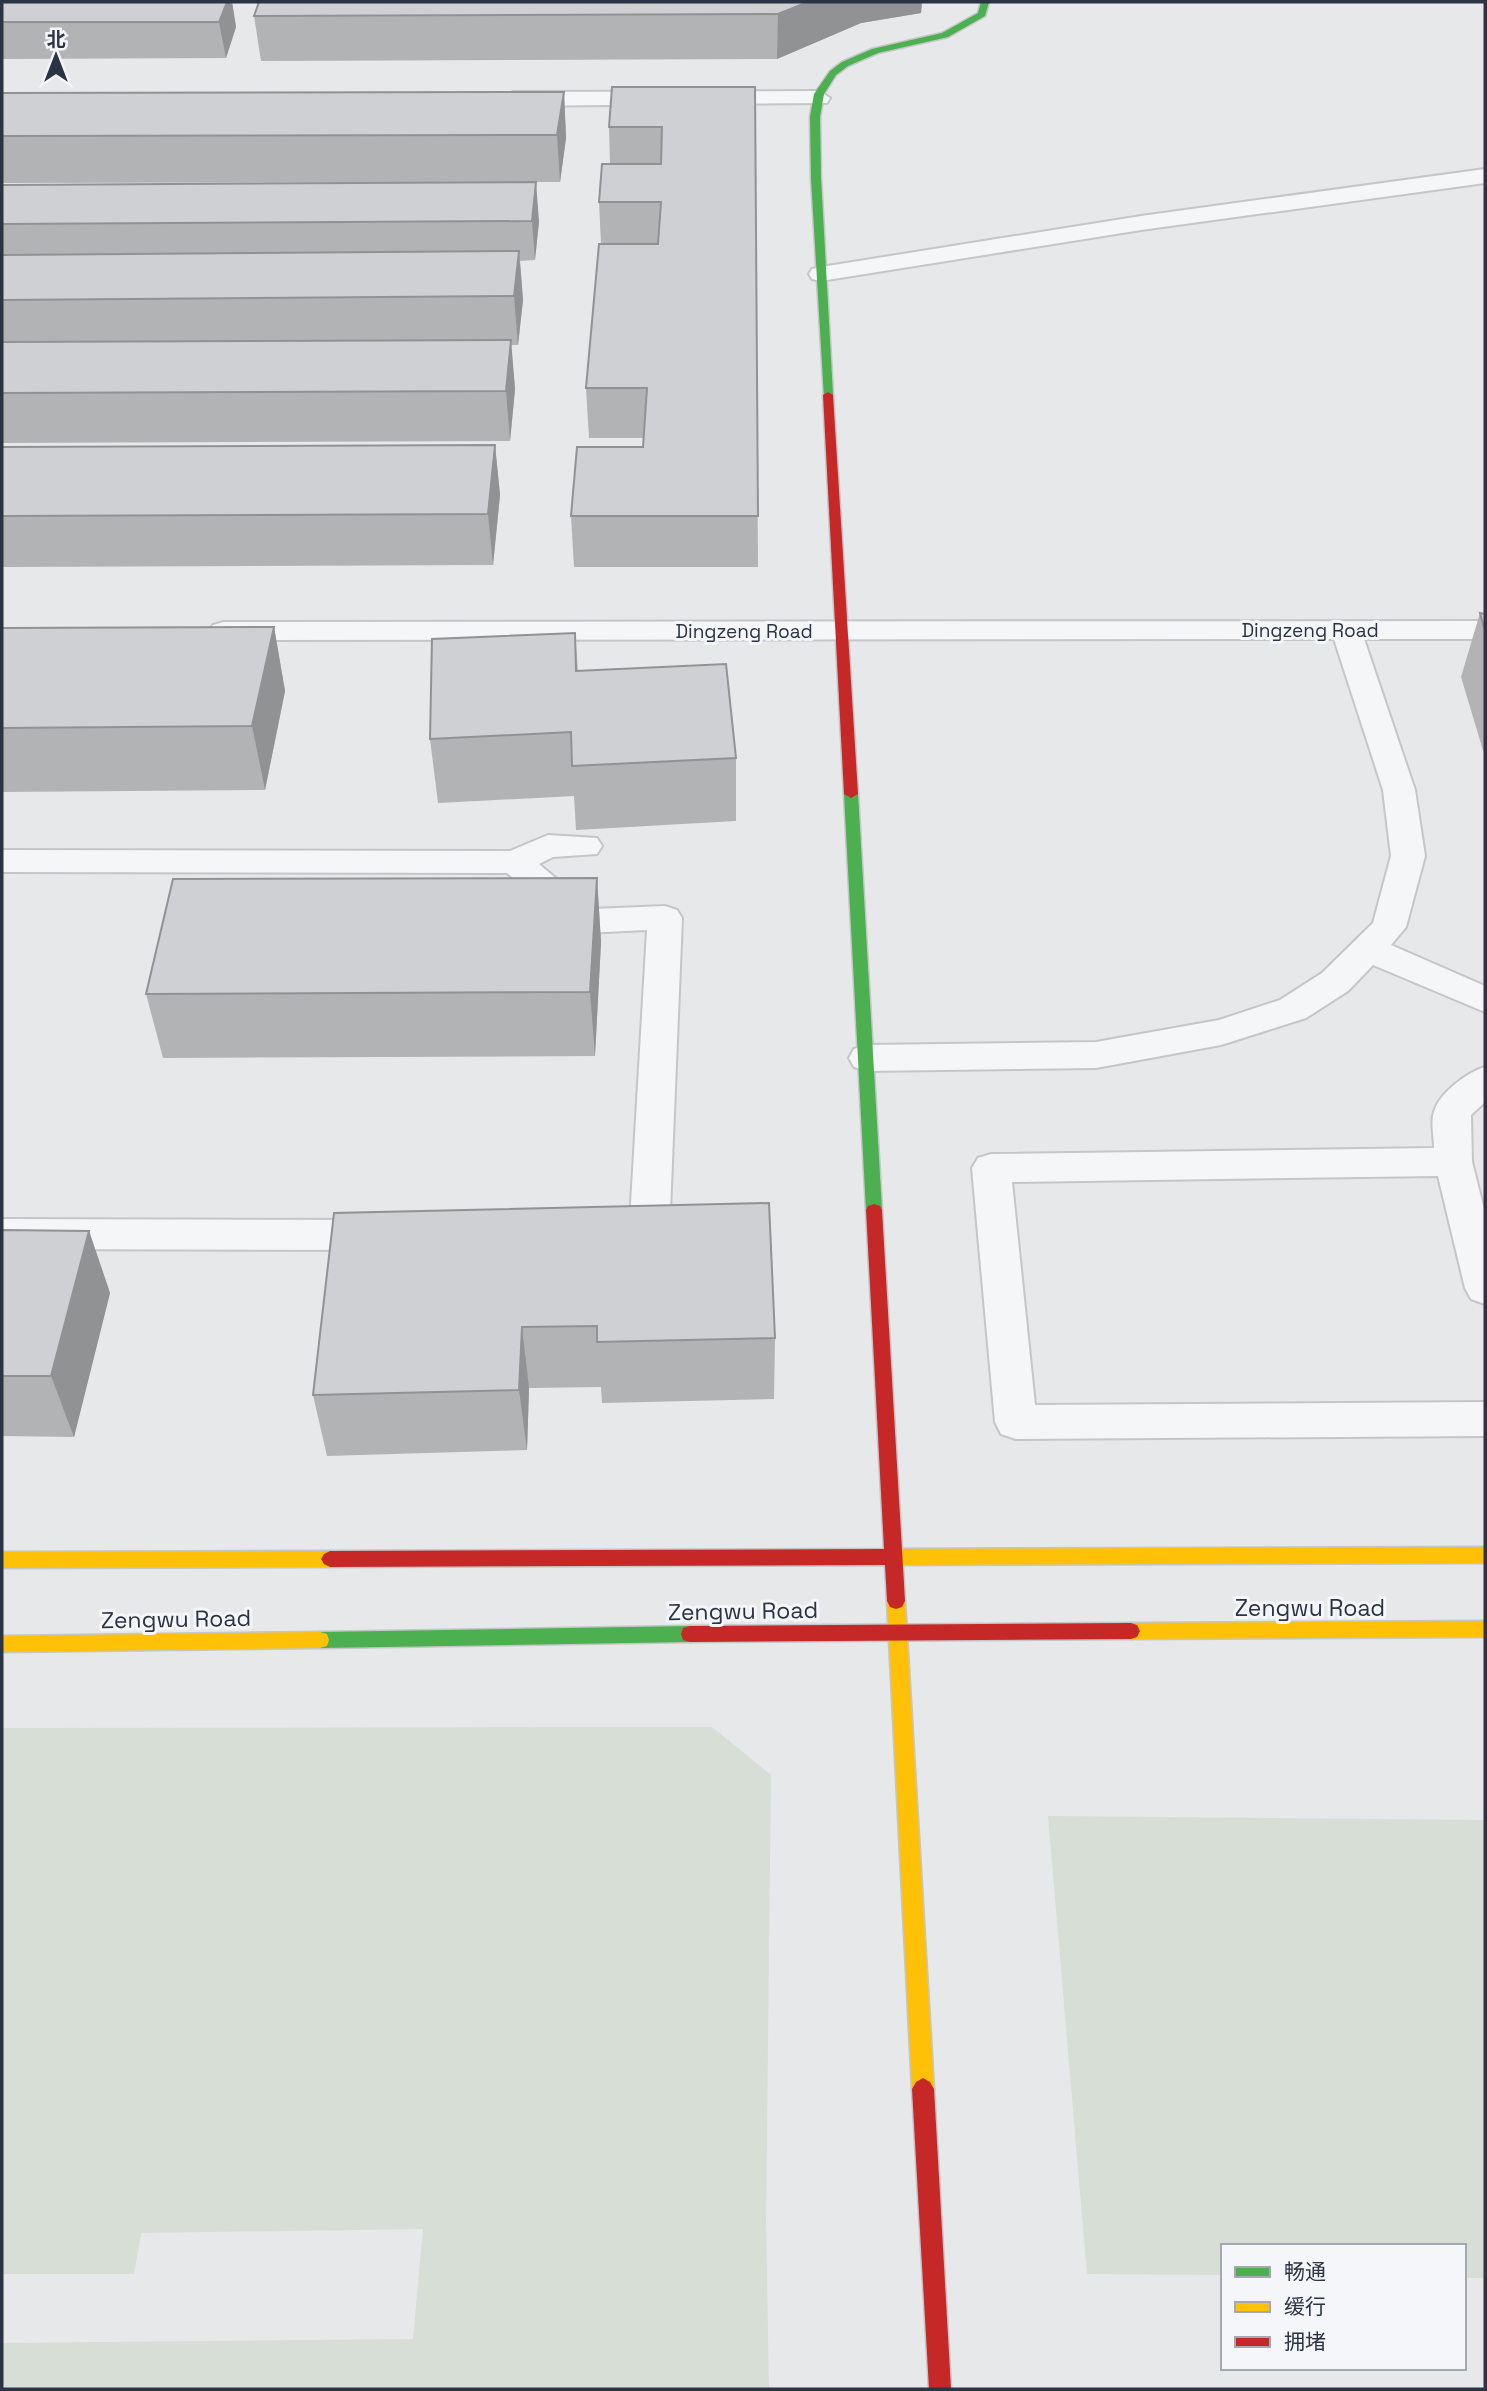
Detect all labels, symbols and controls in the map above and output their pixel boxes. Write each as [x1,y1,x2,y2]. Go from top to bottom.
north arrow [21,21,91,91]
text: 北 [46,27,66,52]
street label: Dingzeng Road [1241,618,1379,643]
street label: Dingzeng Road [675,619,813,644]
street label: Zengwu Road [1235,1593,1385,1623]
street label: Zengwu Road [668,1595,818,1627]
street label: Zengwu Road [101,1603,251,1635]
legend [1221,2244,1466,2370]
text: 畅通 [1284,2258,1326,2285]
text: 缓行 [1284,2293,1326,2320]
text: 拥堵 [1284,2328,1326,2355]

